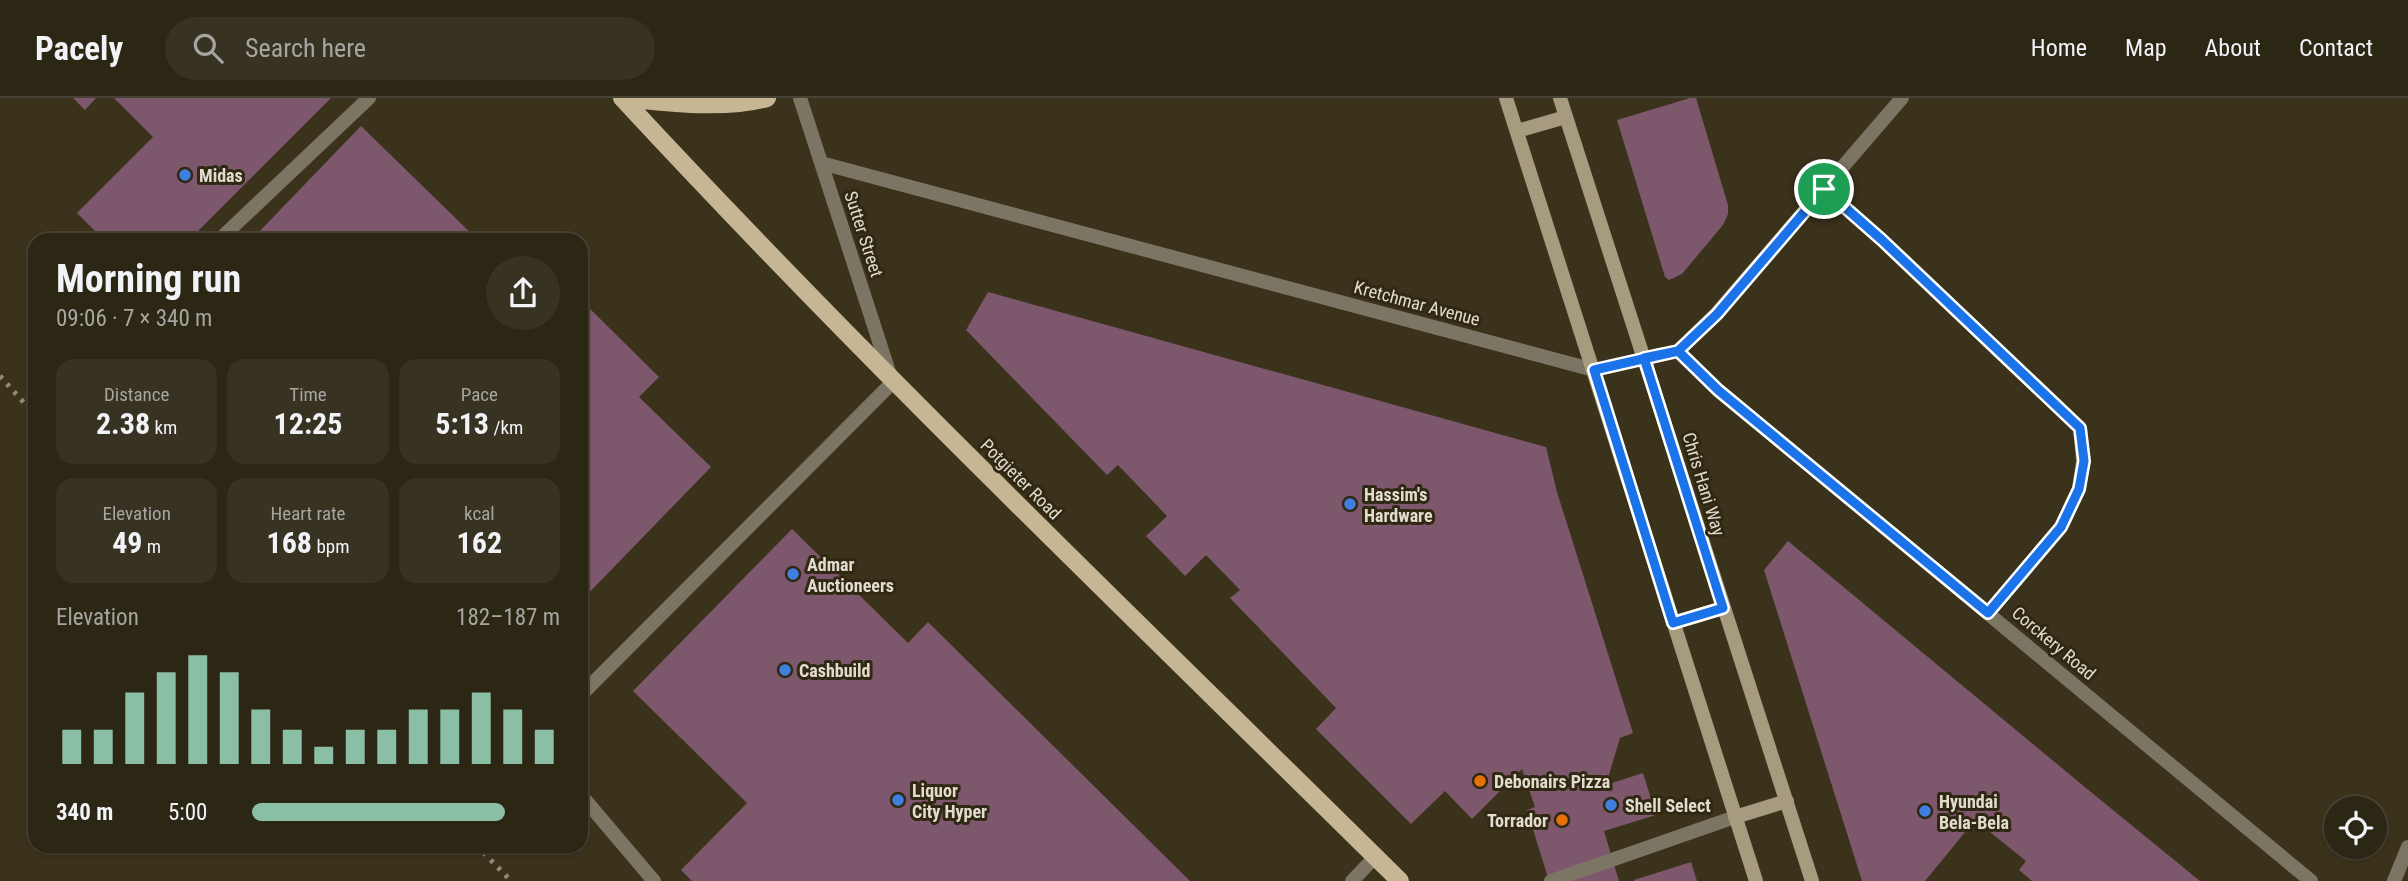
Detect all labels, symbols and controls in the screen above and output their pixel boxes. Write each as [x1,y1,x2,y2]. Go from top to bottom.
search box [165,17,655,80]
text: Pacely [35,29,123,68]
icon: search [189,29,227,67]
text: Search here [245,33,366,63]
text: Home [2031,34,2087,62]
text: Map [2125,34,2167,62]
text: About [2205,34,2261,62]
text: Contact [2299,34,2373,62]
pin [1794,159,1854,219]
place label: Midas [199,165,243,186]
marker: Midas [177,167,193,183]
icon: arrive [1805,170,1843,208]
street label: Sutter Street [840,188,888,280]
button: share [486,256,560,330]
text: Morning run [56,257,241,301]
street label: Kretchmar Avenue [1352,276,1482,330]
text: 09:06 · 7 × 340 m [56,305,212,332]
text: Distance [104,383,169,406]
text: Time [289,383,327,406]
text: Pace [461,383,498,406]
text: 2.38 [96,406,150,441]
text: 12:25 [274,406,342,441]
text: 5:13 [435,406,489,441]
text: km [150,416,177,439]
text: /km [489,416,523,439]
street label: Chris Hani Way [1678,430,1730,539]
street label: Potgieter Road [976,434,1066,524]
place label: Hassim's Hardware [1364,484,1433,526]
marker: Hassim's Hardware [1342,496,1358,512]
text: Elevation [102,502,171,525]
text: Heart rate [270,502,346,525]
text: kcal [464,502,495,525]
text: 49 [112,525,142,560]
text: 168 [267,525,312,560]
text: 162 [457,525,502,560]
text: m [142,535,161,558]
text: bpm [312,535,349,558]
place label: Admar Auctioneers [807,554,894,596]
marker: Admar Auctioneers [785,566,801,582]
street label: Corckery Road [2008,602,2100,684]
text: Elevation [56,604,139,631]
text: 182–187 m [456,604,560,631]
place label: Cashbuild [799,660,871,681]
marker: Cashbuild [777,662,793,678]
place label: Debonairs Pizza [1494,771,1610,792]
marker: Debonairs Pizza [1472,773,1488,789]
place label: Liquor City Hyper [912,780,987,822]
place label: Hyundai Bela-Bela [1939,791,2009,833]
marker: Liquor City Hyper [890,792,906,808]
place label: Shell Select [1625,795,1711,816]
map controls [2324,796,2387,859]
button: locate [2324,796,2387,859]
marker: Shell Select [1603,797,1619,813]
text: 340 m [56,799,113,826]
text: 5:00 [168,799,207,826]
marker: Hyundai Bela-Bela [1917,803,1933,819]
place label: Torrador [1487,810,1548,831]
marker: Torrador [1554,812,1570,828]

